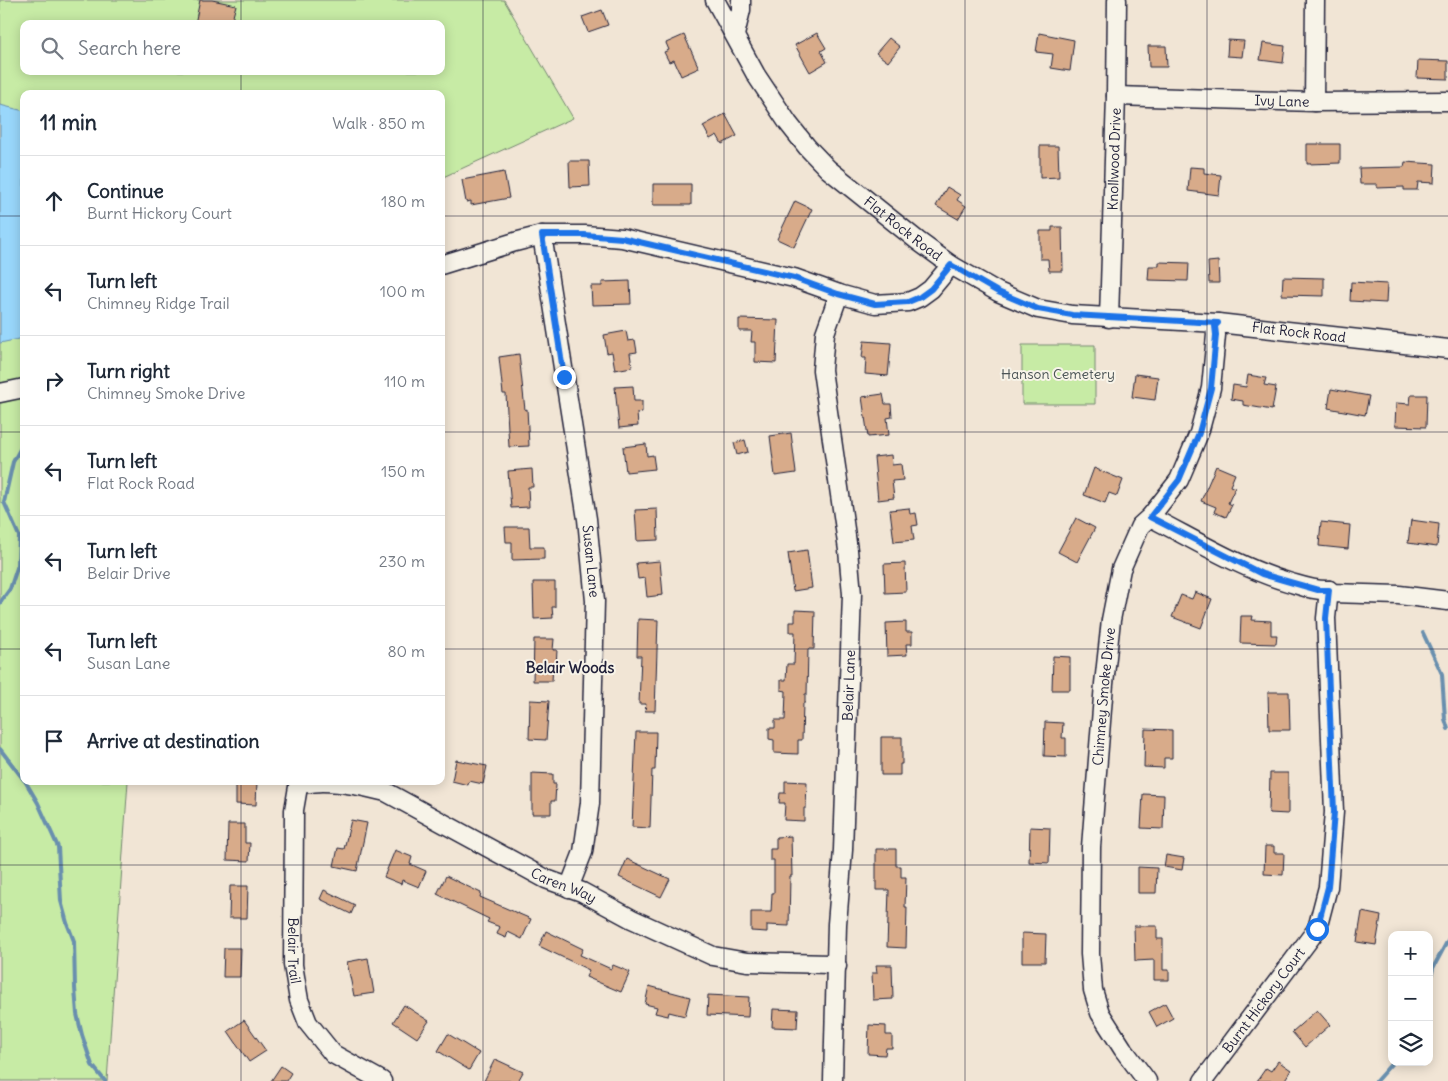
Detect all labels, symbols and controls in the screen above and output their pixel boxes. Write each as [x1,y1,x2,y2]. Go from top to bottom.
search box [20,20,445,75]
icon: search [38,34,66,62]
text: Search here [78,36,181,60]
street label: Ivy Lane [1254,91,1310,111]
street label: Knollwood Drive [1103,108,1125,211]
text: 11 min [40,109,97,136]
text: Walk · 850 m [332,113,425,133]
text: Continue [87,179,164,203]
icon: ahead [40,187,68,215]
text: 180 m [381,191,425,211]
street label: Flat Rock Road [860,192,946,265]
text: Burnt Hickory Court [87,203,232,223]
text: Turn left [87,269,157,293]
icon: left [40,277,68,305]
text: 100 m [380,281,425,301]
text: Chimney Ridge Trail [87,293,230,313]
street label: Flat Rock Road [1251,318,1347,346]
text: Turn right [87,359,170,383]
park label: Hanson Cemetery [1001,365,1115,383]
route end [553,366,576,389]
icon: right [40,367,68,395]
text: 110 m [384,371,425,391]
text: Chimney Smoke Drive [87,383,245,403]
text: Turn left [87,449,157,473]
icon: left [40,457,68,485]
text: 150 m [381,461,425,481]
text: Flat Rock Road [87,473,195,493]
street label: Susan Lane [579,524,604,598]
text: Turn left [87,539,157,563]
icon: left [40,547,68,575]
text: 230 m [379,551,425,571]
text: Belair Drive [87,563,171,583]
street label: Chimney Smoke Drive [1089,626,1119,766]
text: Turn left [87,629,157,653]
icon: left [40,637,68,665]
text: 80 m [387,641,425,661]
street label: Belair Lane [839,649,859,721]
text: Susan Lane [87,653,170,673]
district label: Belair Woods [526,658,614,677]
icon: arrive [40,727,68,755]
text: Arrive at destination [87,729,260,753]
street label: Caren Way [528,863,600,907]
street label: Belair Trail [284,917,305,985]
route start [1306,918,1329,941]
map controls [1388,931,1433,1066]
button: + [1388,931,1433,976]
street label: Burnt Hickory Court [1218,944,1309,1056]
button: − [1388,976,1433,1021]
button: layers [1388,1021,1433,1066]

